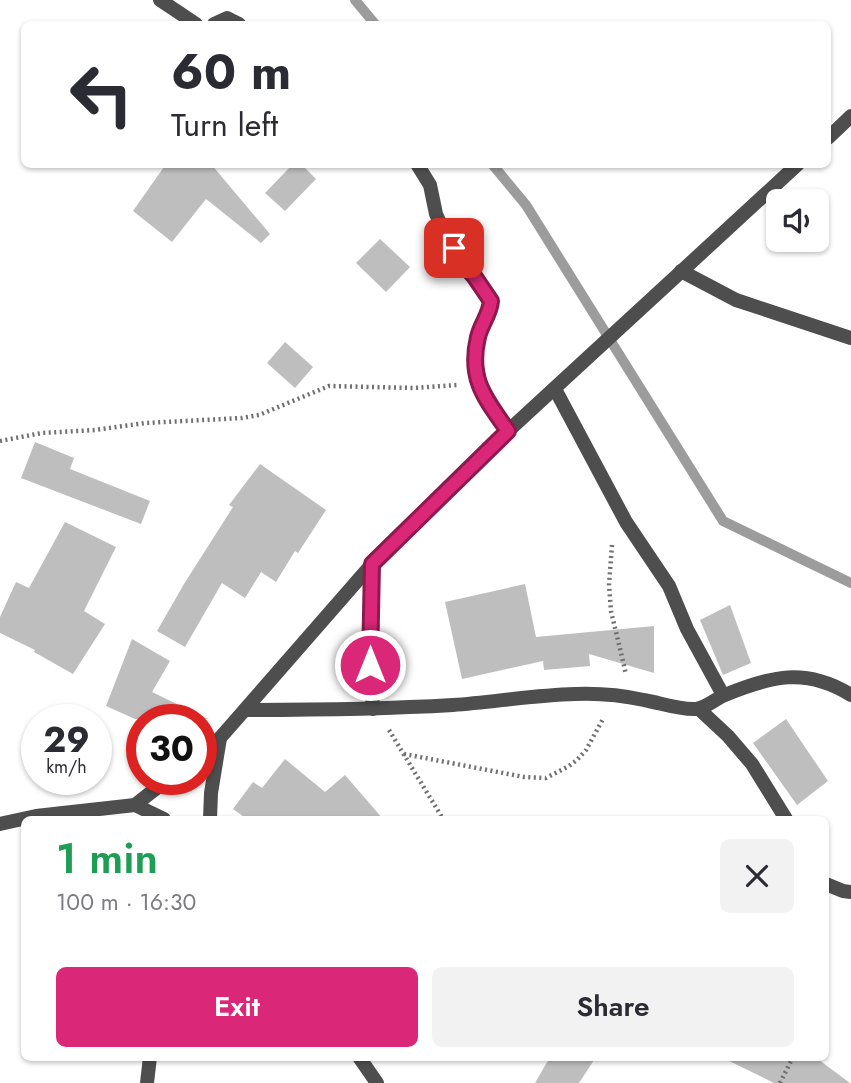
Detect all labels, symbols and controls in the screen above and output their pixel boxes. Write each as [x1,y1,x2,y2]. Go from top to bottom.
text: 60 m [171,37,291,107]
icon: left [56,49,147,140]
text: Turn left [171,102,278,148]
map controls [766,189,829,252]
button: sound [766,189,829,252]
pin [424,218,484,278]
icon: arrive [435,229,473,267]
position arrow [333,628,407,702]
speed limit sign: 30 [126,704,217,795]
text: 29 [43,715,90,765]
text: km/h [46,754,87,780]
text: 1 min [56,828,158,889]
button: close [720,839,794,913]
text: 100 m · 16:30 [56,885,196,919]
button: Exit [56,967,418,1047]
button: Share [432,967,794,1047]

